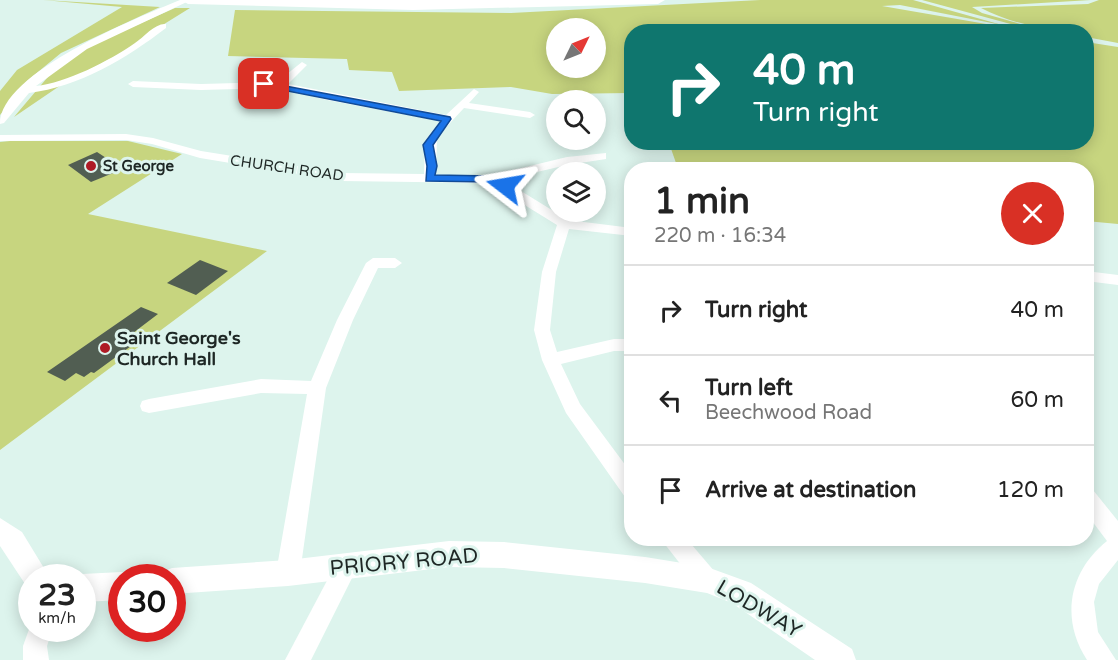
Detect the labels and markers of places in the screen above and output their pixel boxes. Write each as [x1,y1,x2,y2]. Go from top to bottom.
pin [238,58,289,109]
place label: St George [103,157,174,176]
marker: St George [84,159,98,173]
place label: Saint George's Church Hall [117,327,241,370]
marker: Saint George's Church Hall [98,341,112,355]

